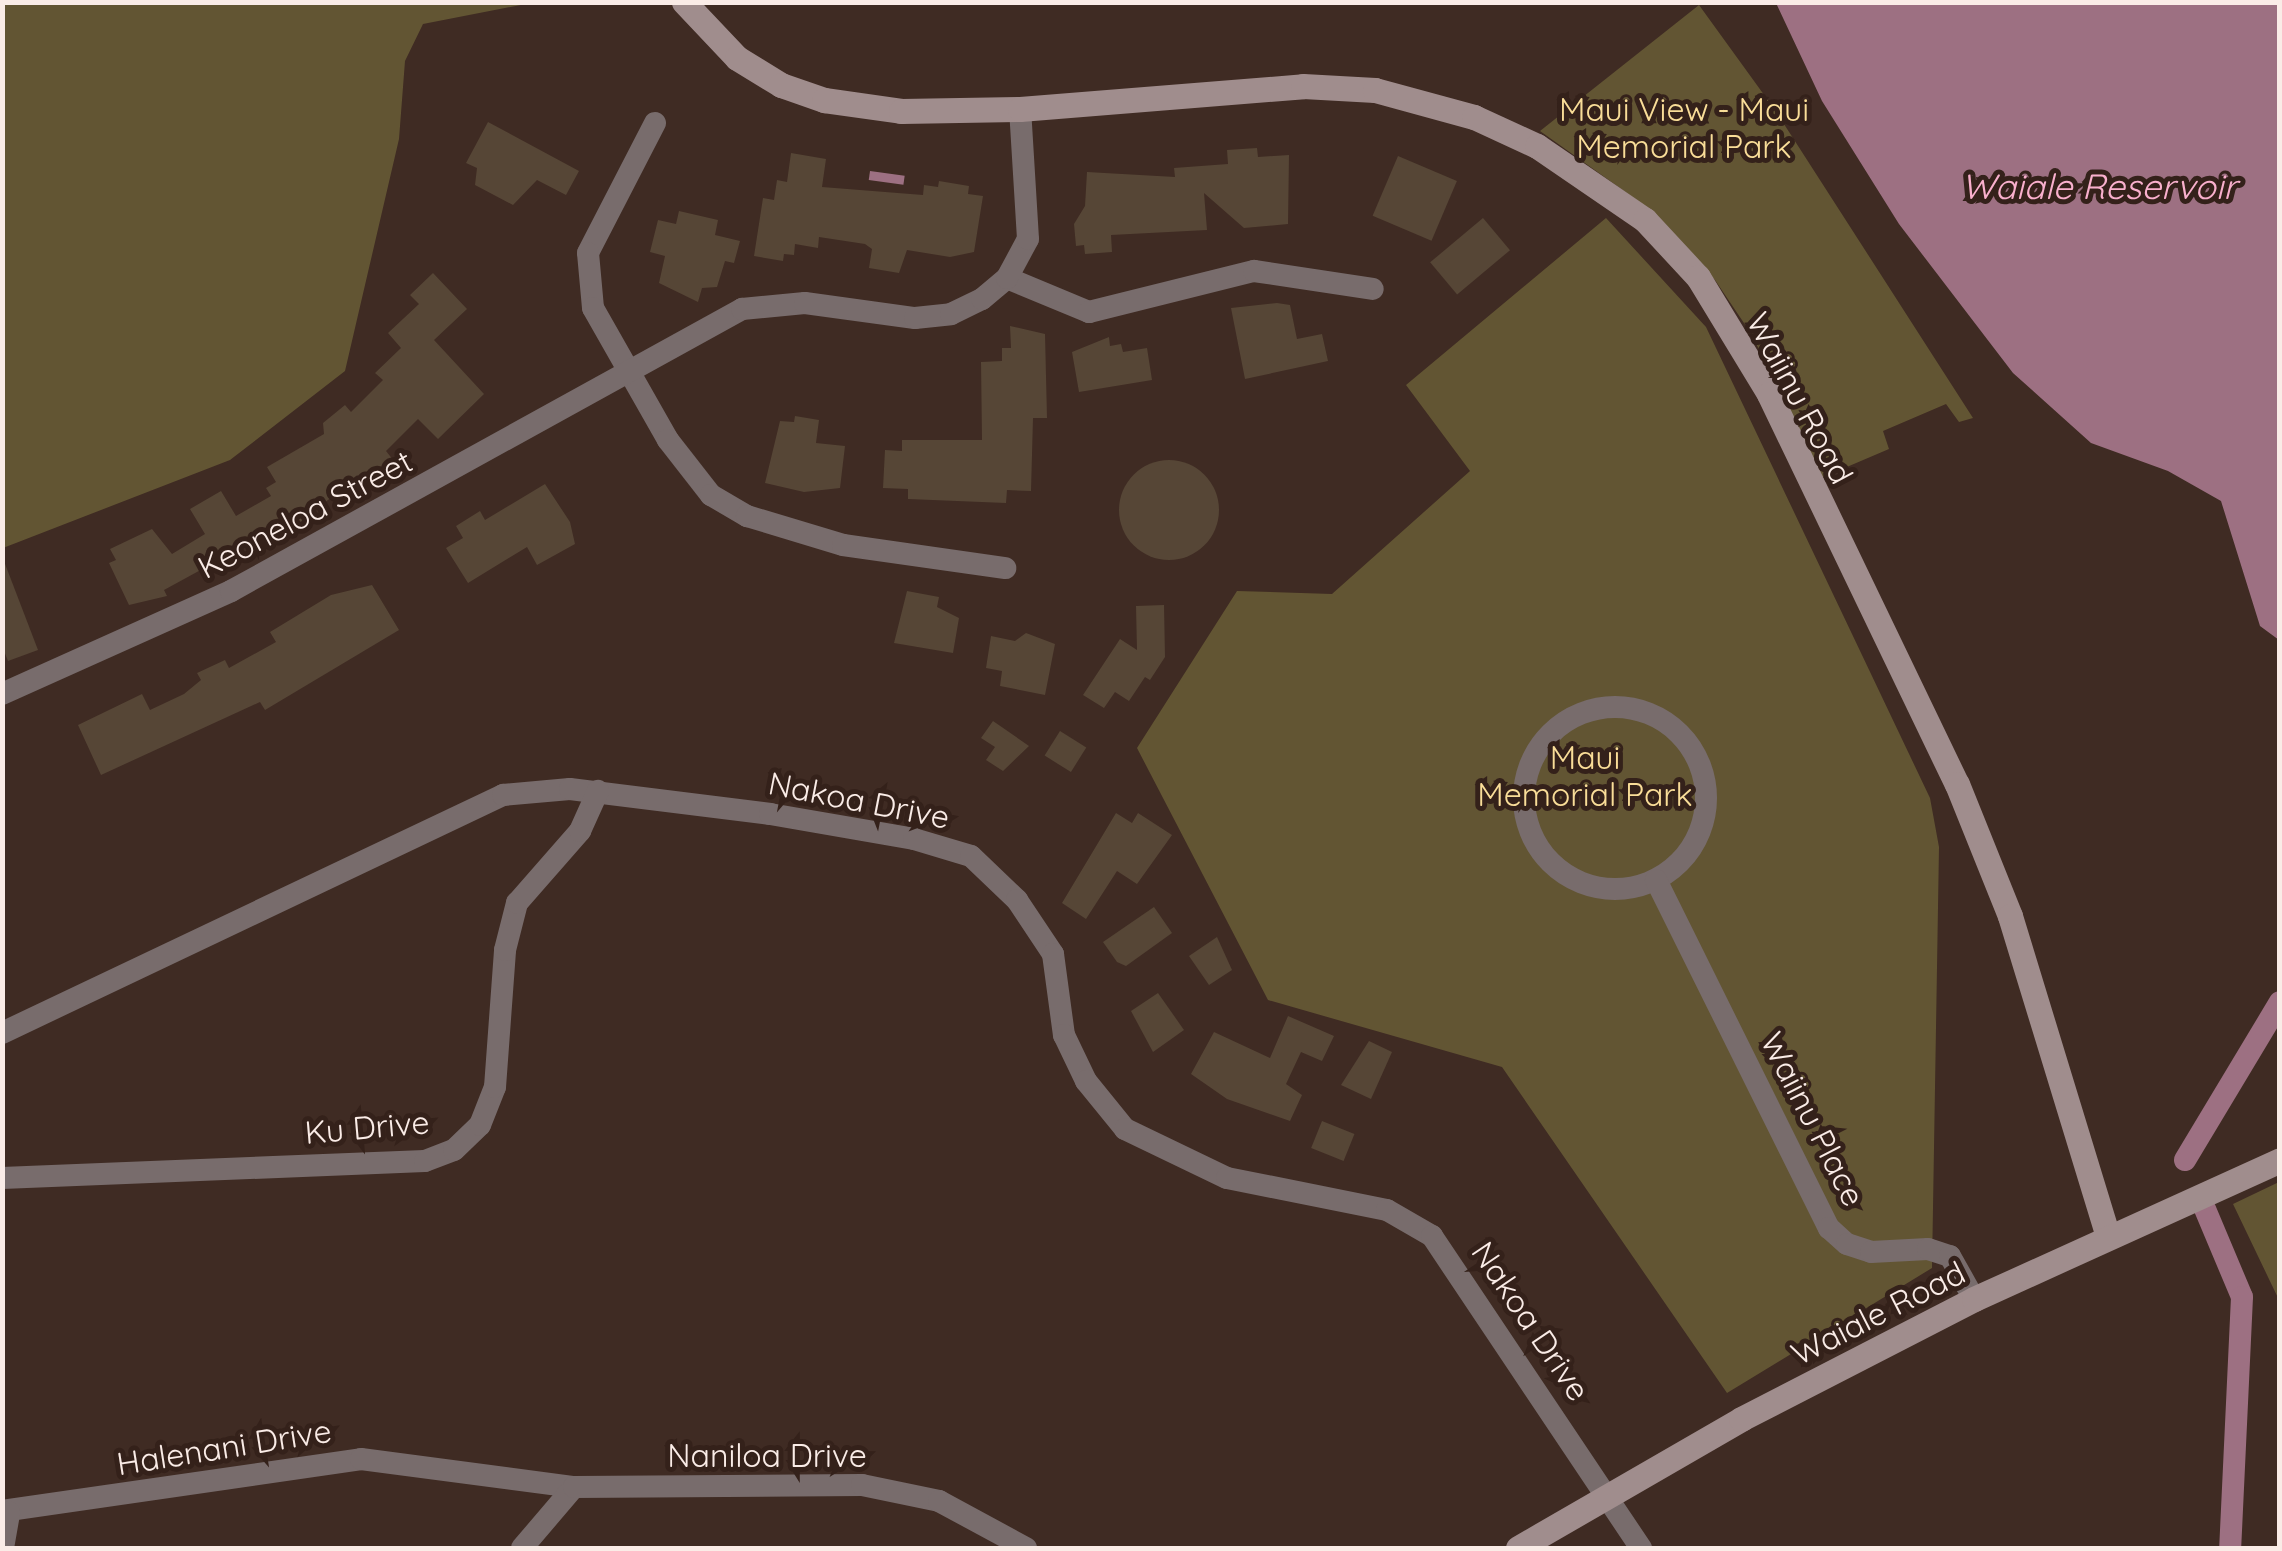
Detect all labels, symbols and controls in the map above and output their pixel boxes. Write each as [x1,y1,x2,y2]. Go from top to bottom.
park label: Maui View - Maui Memorial Park [1559,91,1809,166]
water label: Waiale Reservoir [1961,165,2237,207]
street label: Waiinu Road [1739,306,1861,490]
street label: Keoneloa Street [191,441,419,587]
park label: Maui Memorial Park [1477,739,1693,814]
street label: Nakoa Drive [765,764,953,836]
street label: Waiinu Place [1753,1026,1873,1212]
street label: Ku Drive [303,1102,431,1152]
street label: Nakoa Drive [1464,1234,1598,1408]
street label: Waiale Road [1785,1253,1971,1373]
street label: Halenani Drive [114,1411,334,1483]
street label: Naniloa Drive [667,1436,867,1474]

